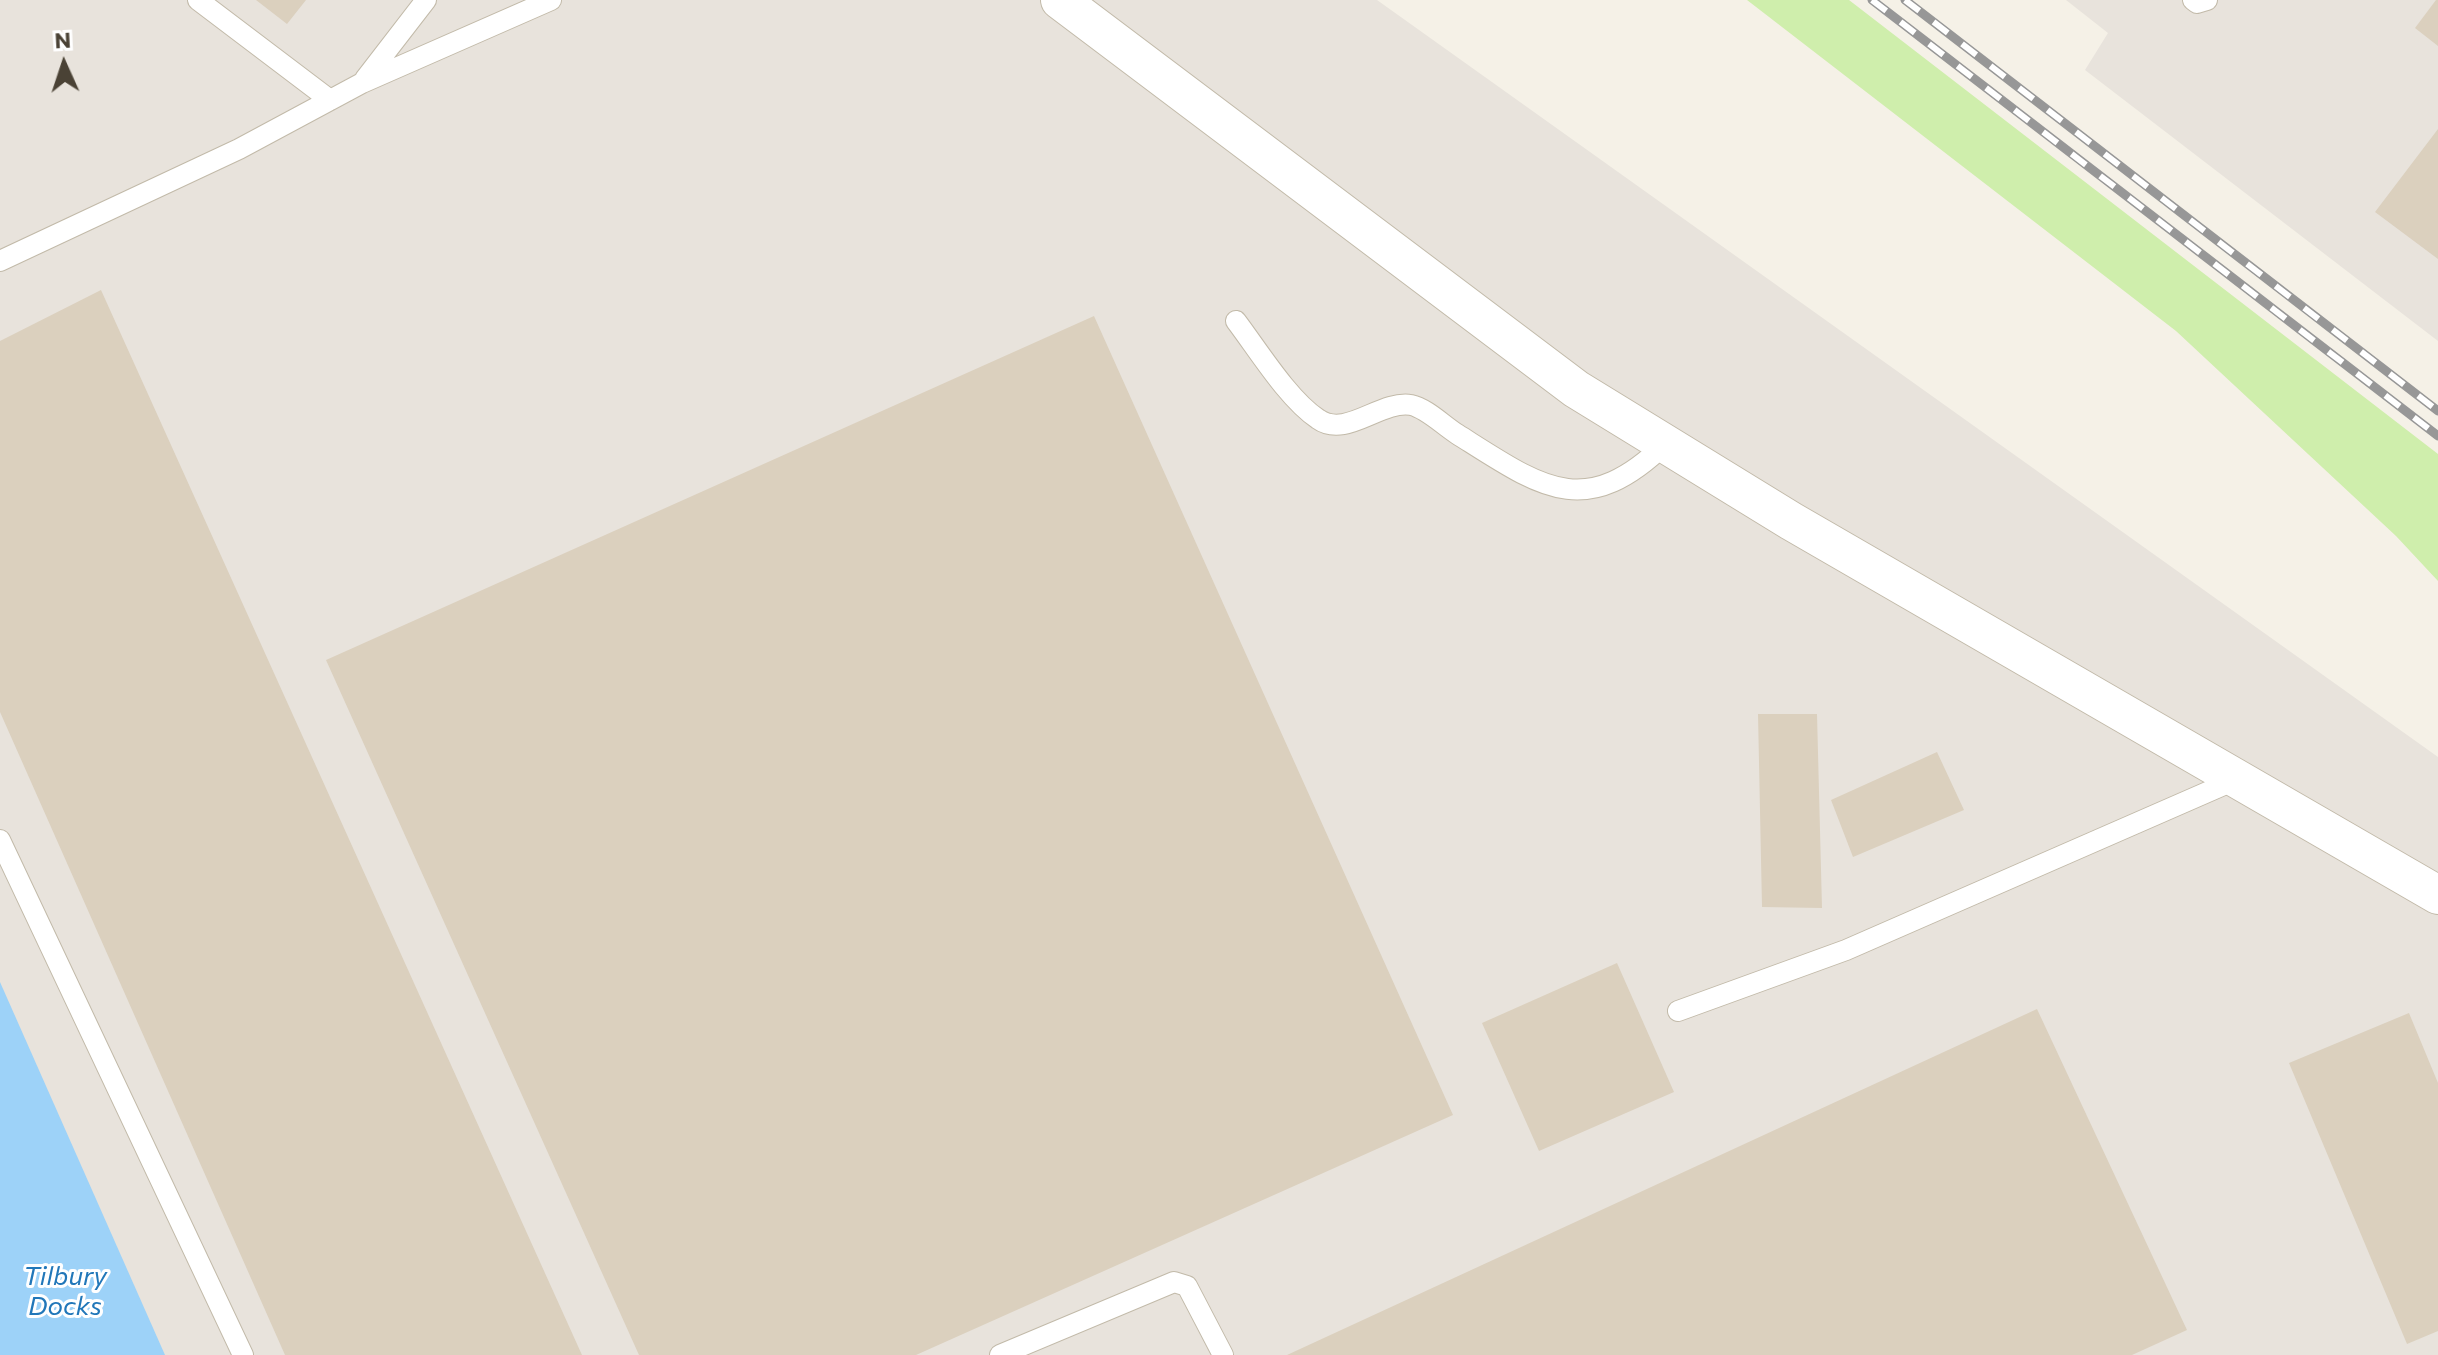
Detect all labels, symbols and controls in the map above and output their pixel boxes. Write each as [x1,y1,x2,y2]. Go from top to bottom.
north arrow [24,24,104,104]
text: N [54,26,72,53]
water label: Tilbury Docks [23,1260,107,1322]

